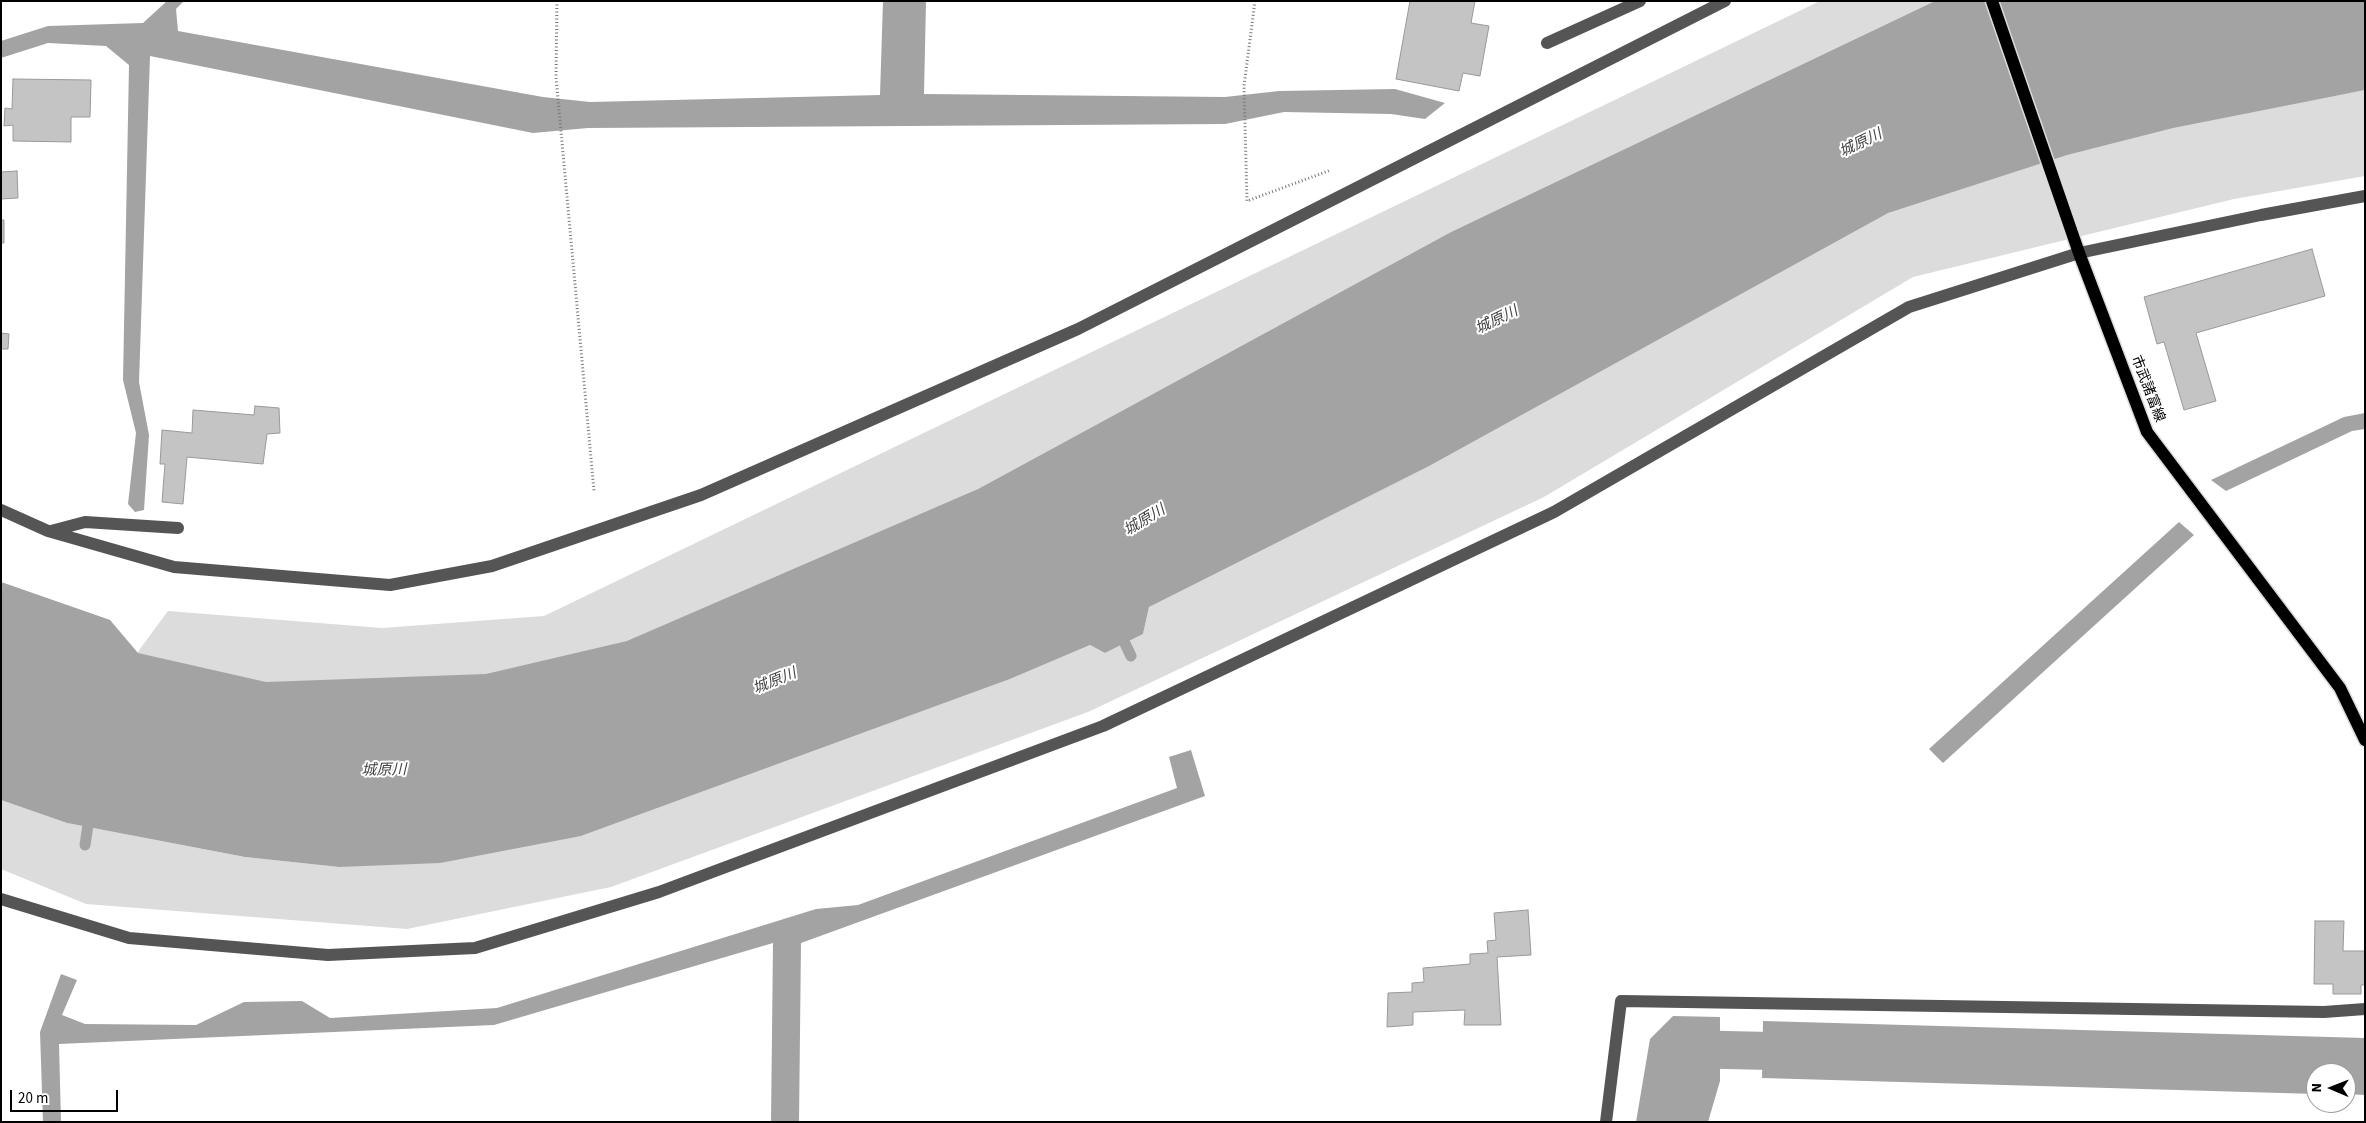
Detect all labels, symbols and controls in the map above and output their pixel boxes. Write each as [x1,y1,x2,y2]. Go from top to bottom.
water label: 城原川 [1837,126,1885,162]
water label: 城原川 [1473,303,1521,339]
street label: 市武諸富線 [2127,353,2167,425]
water label: 城原川 [1121,502,1169,540]
water label: 城原川 [751,665,799,699]
water label: 城原川 [361,762,407,780]
north arrow [2306,1063,2356,1113]
scale bar [12,1080,120,1112]
text: N [2307,1083,2327,1093]
text: 20 m [18,1088,48,1109]

